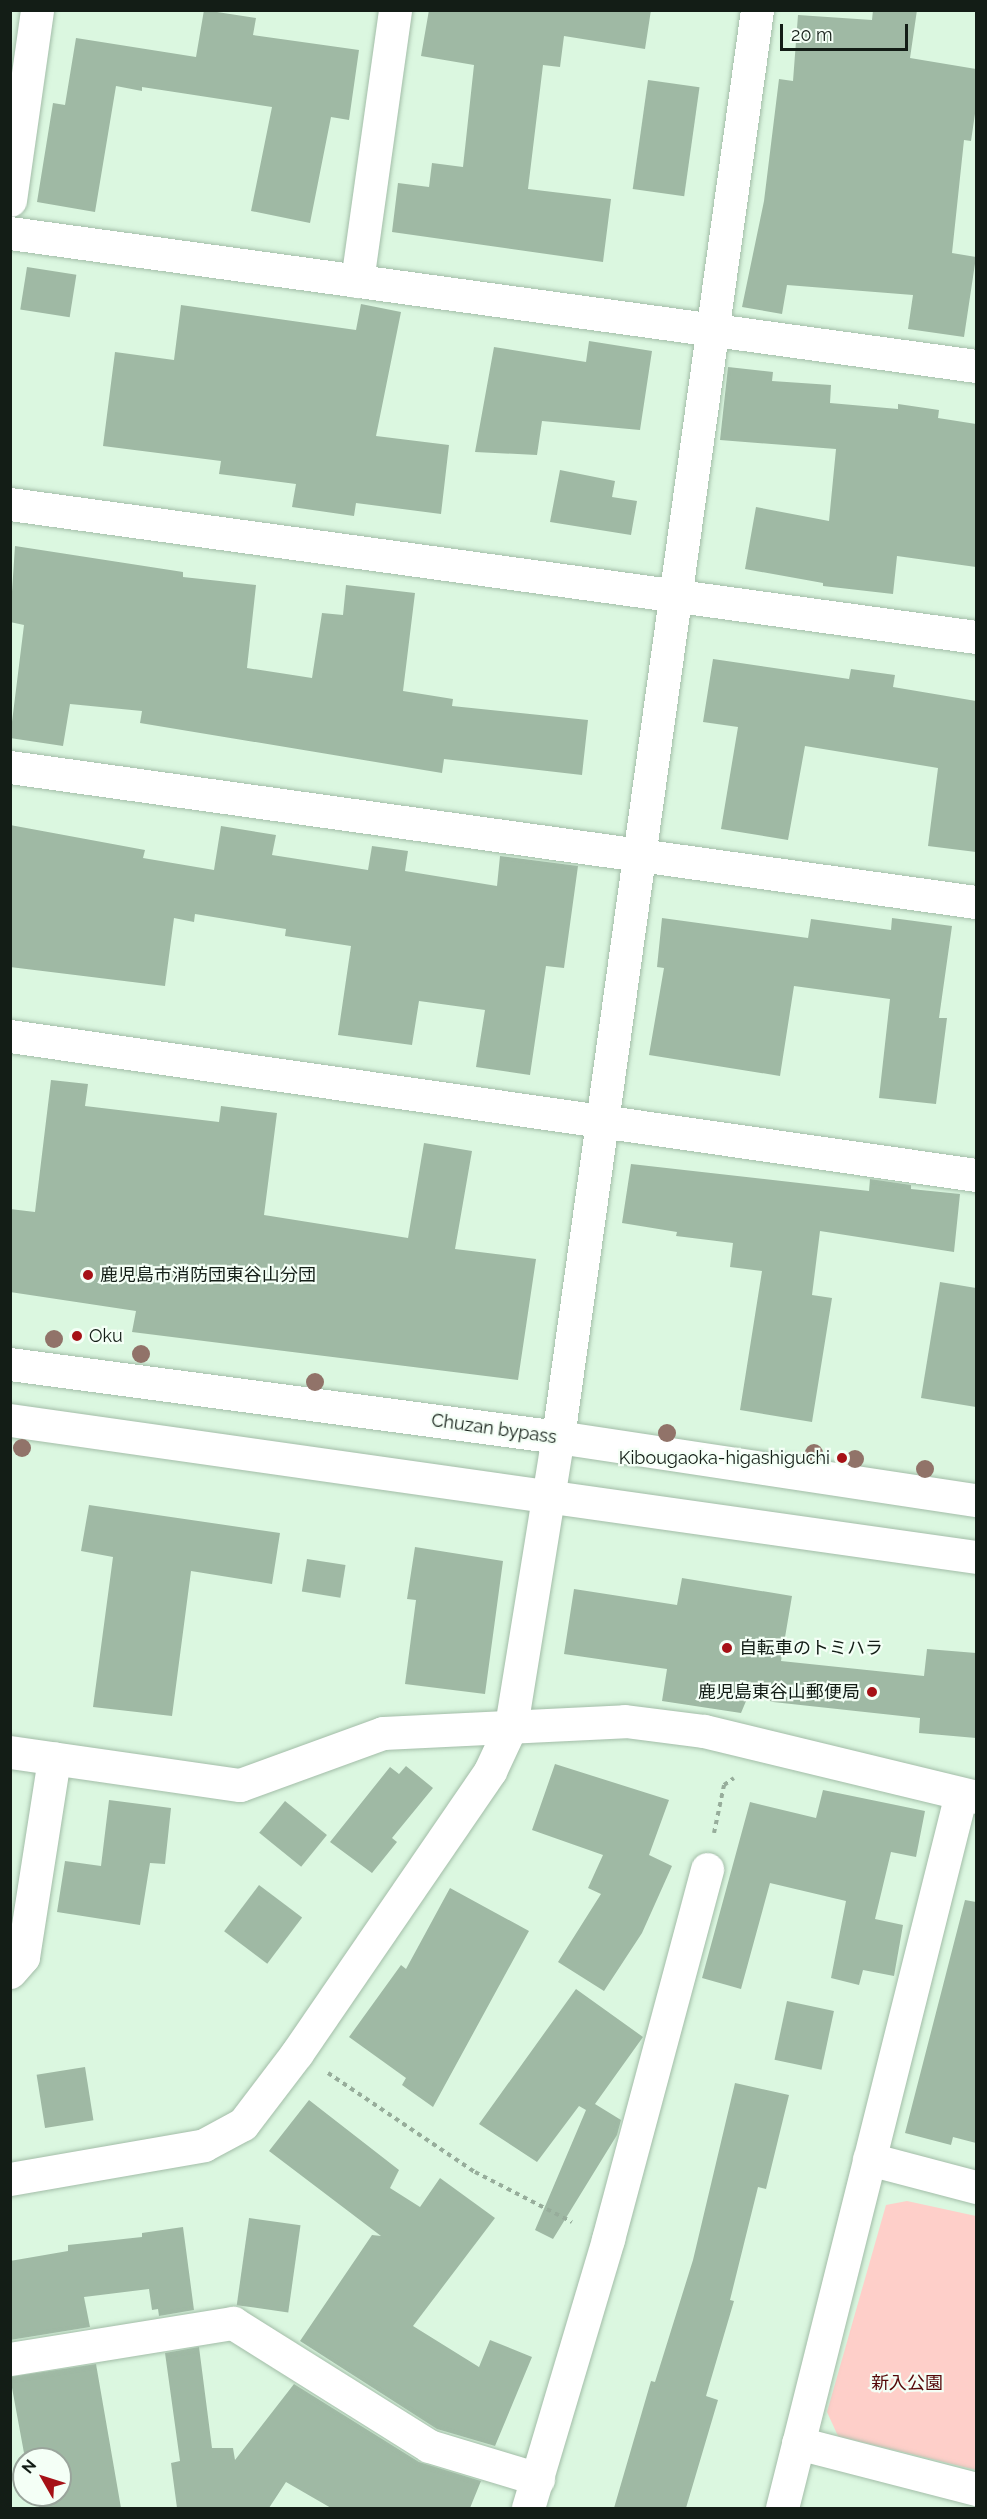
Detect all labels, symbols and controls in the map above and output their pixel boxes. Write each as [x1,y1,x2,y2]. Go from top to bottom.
scale bar [783,12,910,50]
text: 20 m [791,24,833,45]
place label: 鹿児島市消防団東谷山分団 [100,1264,316,1286]
marker: 鹿児島市消防団東谷山分団 [81,1268,95,1282]
place label: Oku [89,1325,123,1347]
marker: Oku [70,1329,84,1343]
street label: Chuzan bypass [430,1410,558,1448]
place label: Kibougaoka-higashiguchi [619,1447,830,1469]
marker: Kibougaoka-higashiguchi [835,1451,849,1465]
place label: 自転車のトミハラ [739,1637,883,1659]
marker: 自転車のトミハラ [720,1641,734,1655]
place label: 鹿児島東谷山郵便局 [698,1681,860,1703]
marker: 鹿児島東谷山郵便局 [865,1685,879,1699]
park label: 新入公園 [871,2372,943,2394]
north arrow [12,2447,72,2507]
text: N [18,2456,40,2477]

